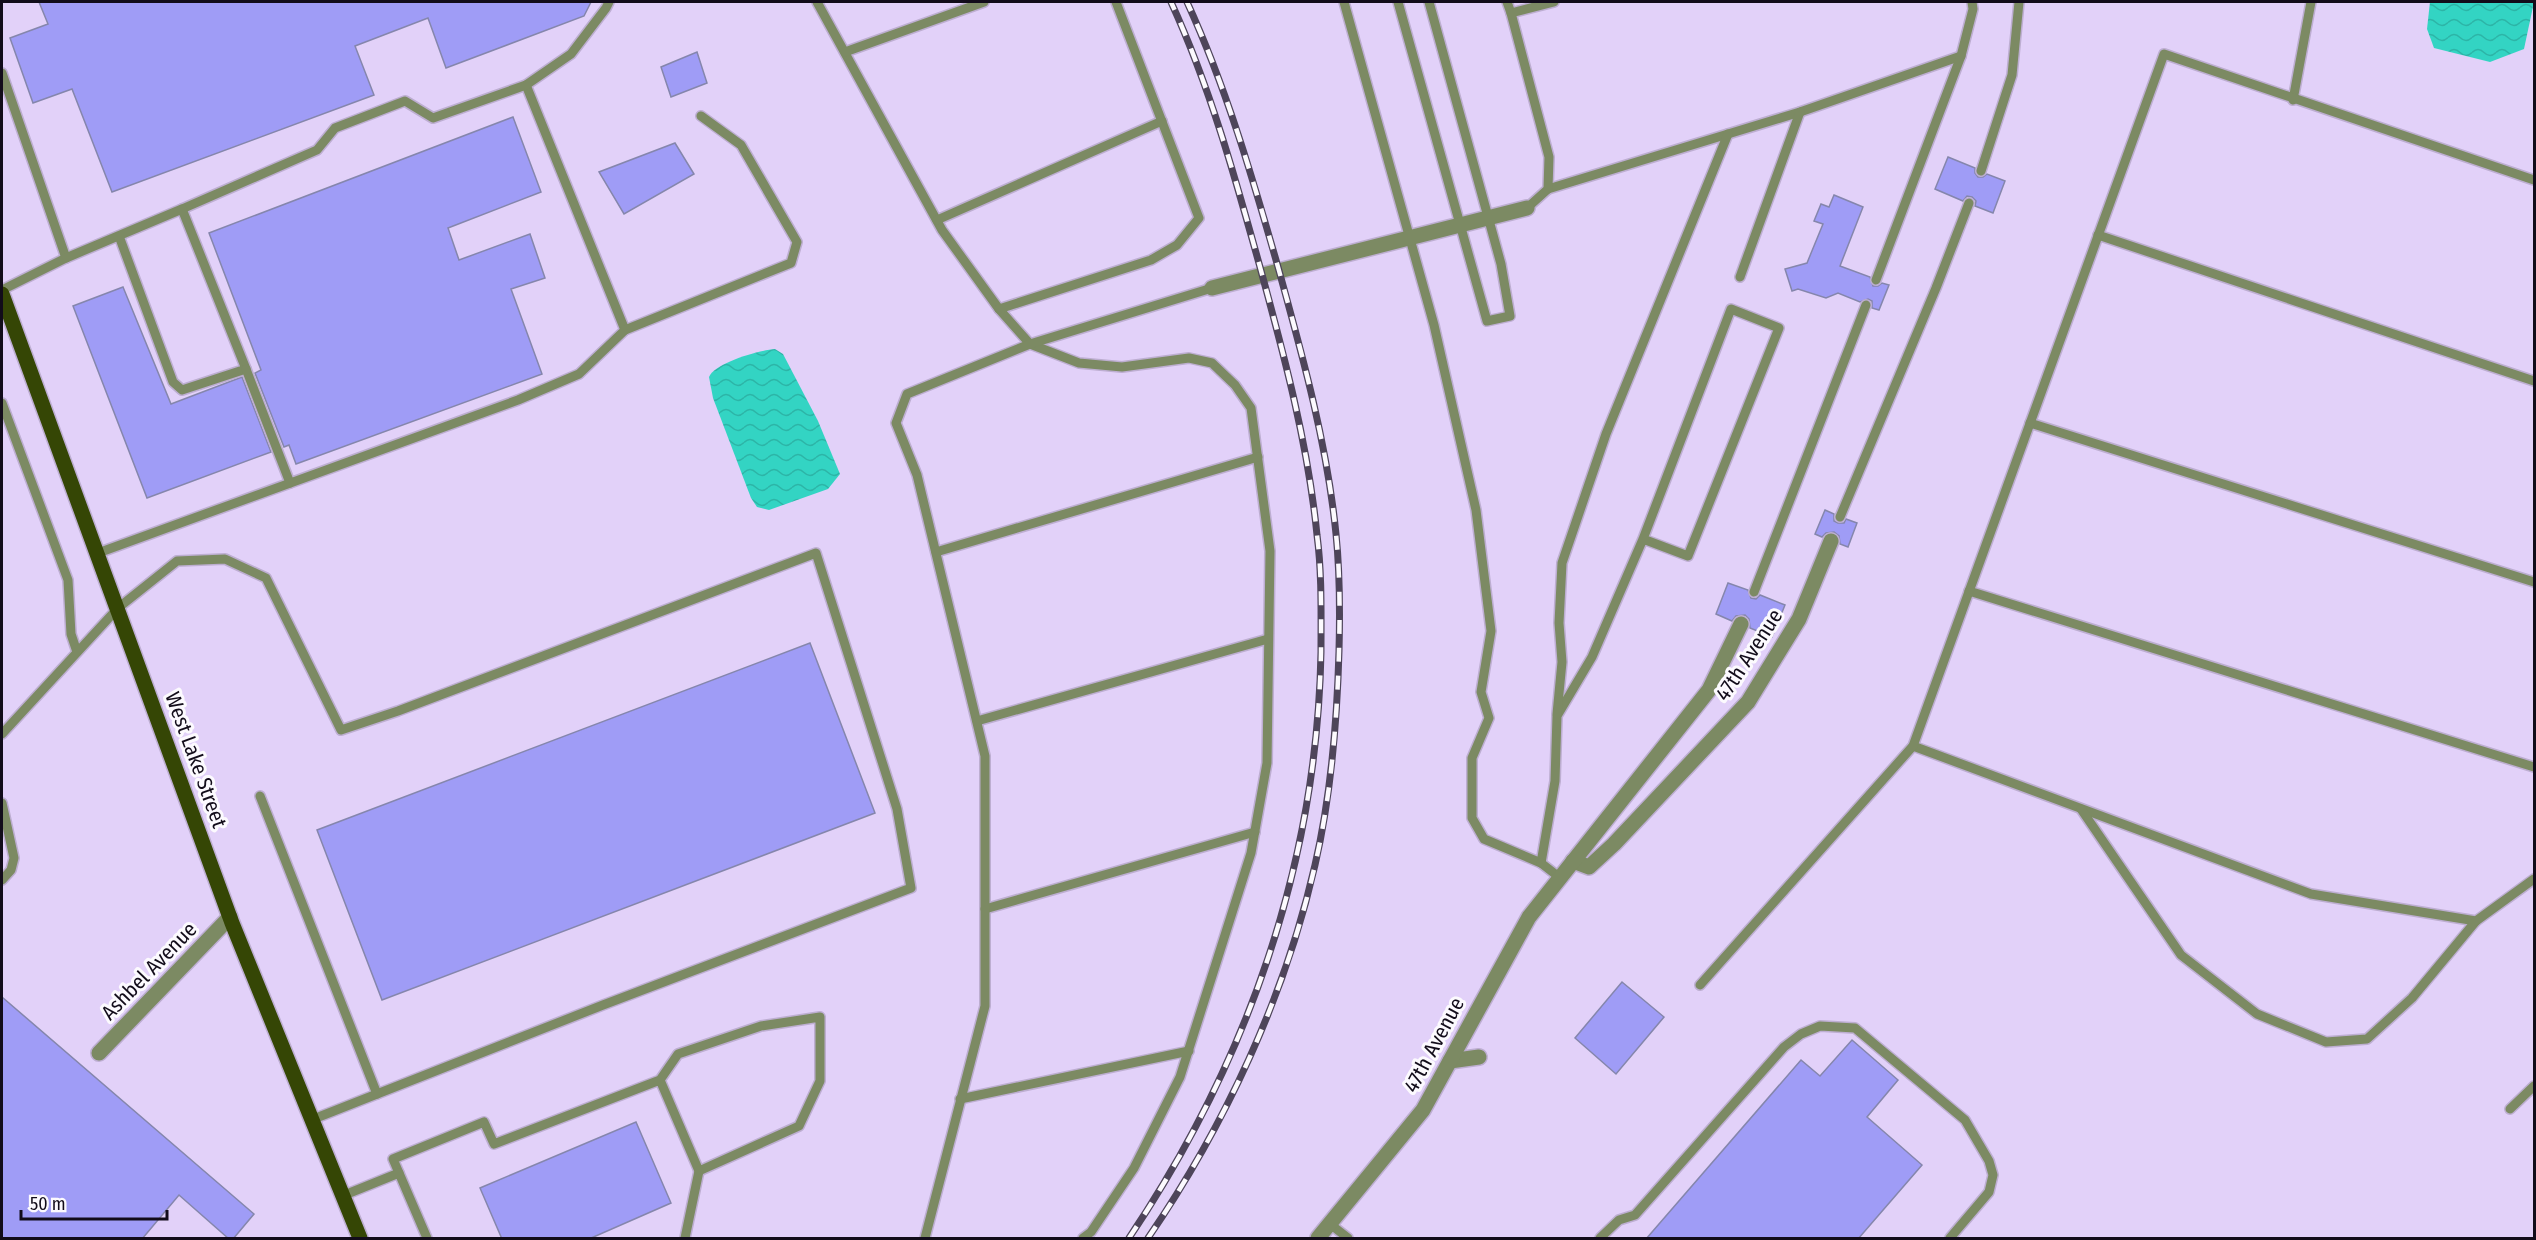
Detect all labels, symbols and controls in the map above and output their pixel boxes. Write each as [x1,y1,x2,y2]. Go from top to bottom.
street label: 47th Avenue [1710,604,1788,706]
street label: West Lake Street [159,689,233,832]
street label: Ashbel Avenue [96,917,202,1025]
street label: 47th Avenue [1398,993,1470,1097]
scale bar [21,1183,166,1221]
text: 50 m [30,1193,66,1215]

